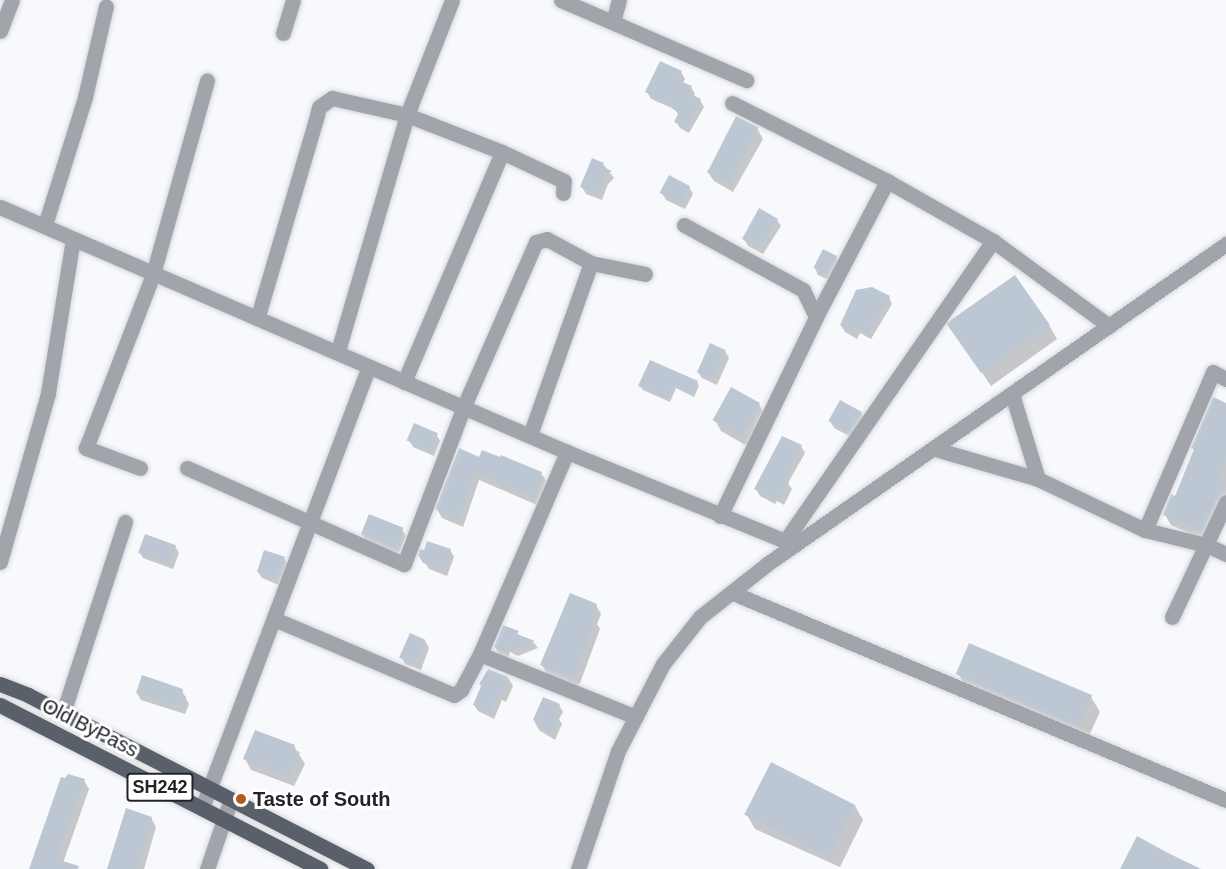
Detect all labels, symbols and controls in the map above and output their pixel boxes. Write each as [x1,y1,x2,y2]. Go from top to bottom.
street label: Old ByPass [38,694,142,762]
road number: SH242 [126,772,195,802]
place label: Taste of South [253,787,390,811]
marker: Taste of South [234,792,248,806]

